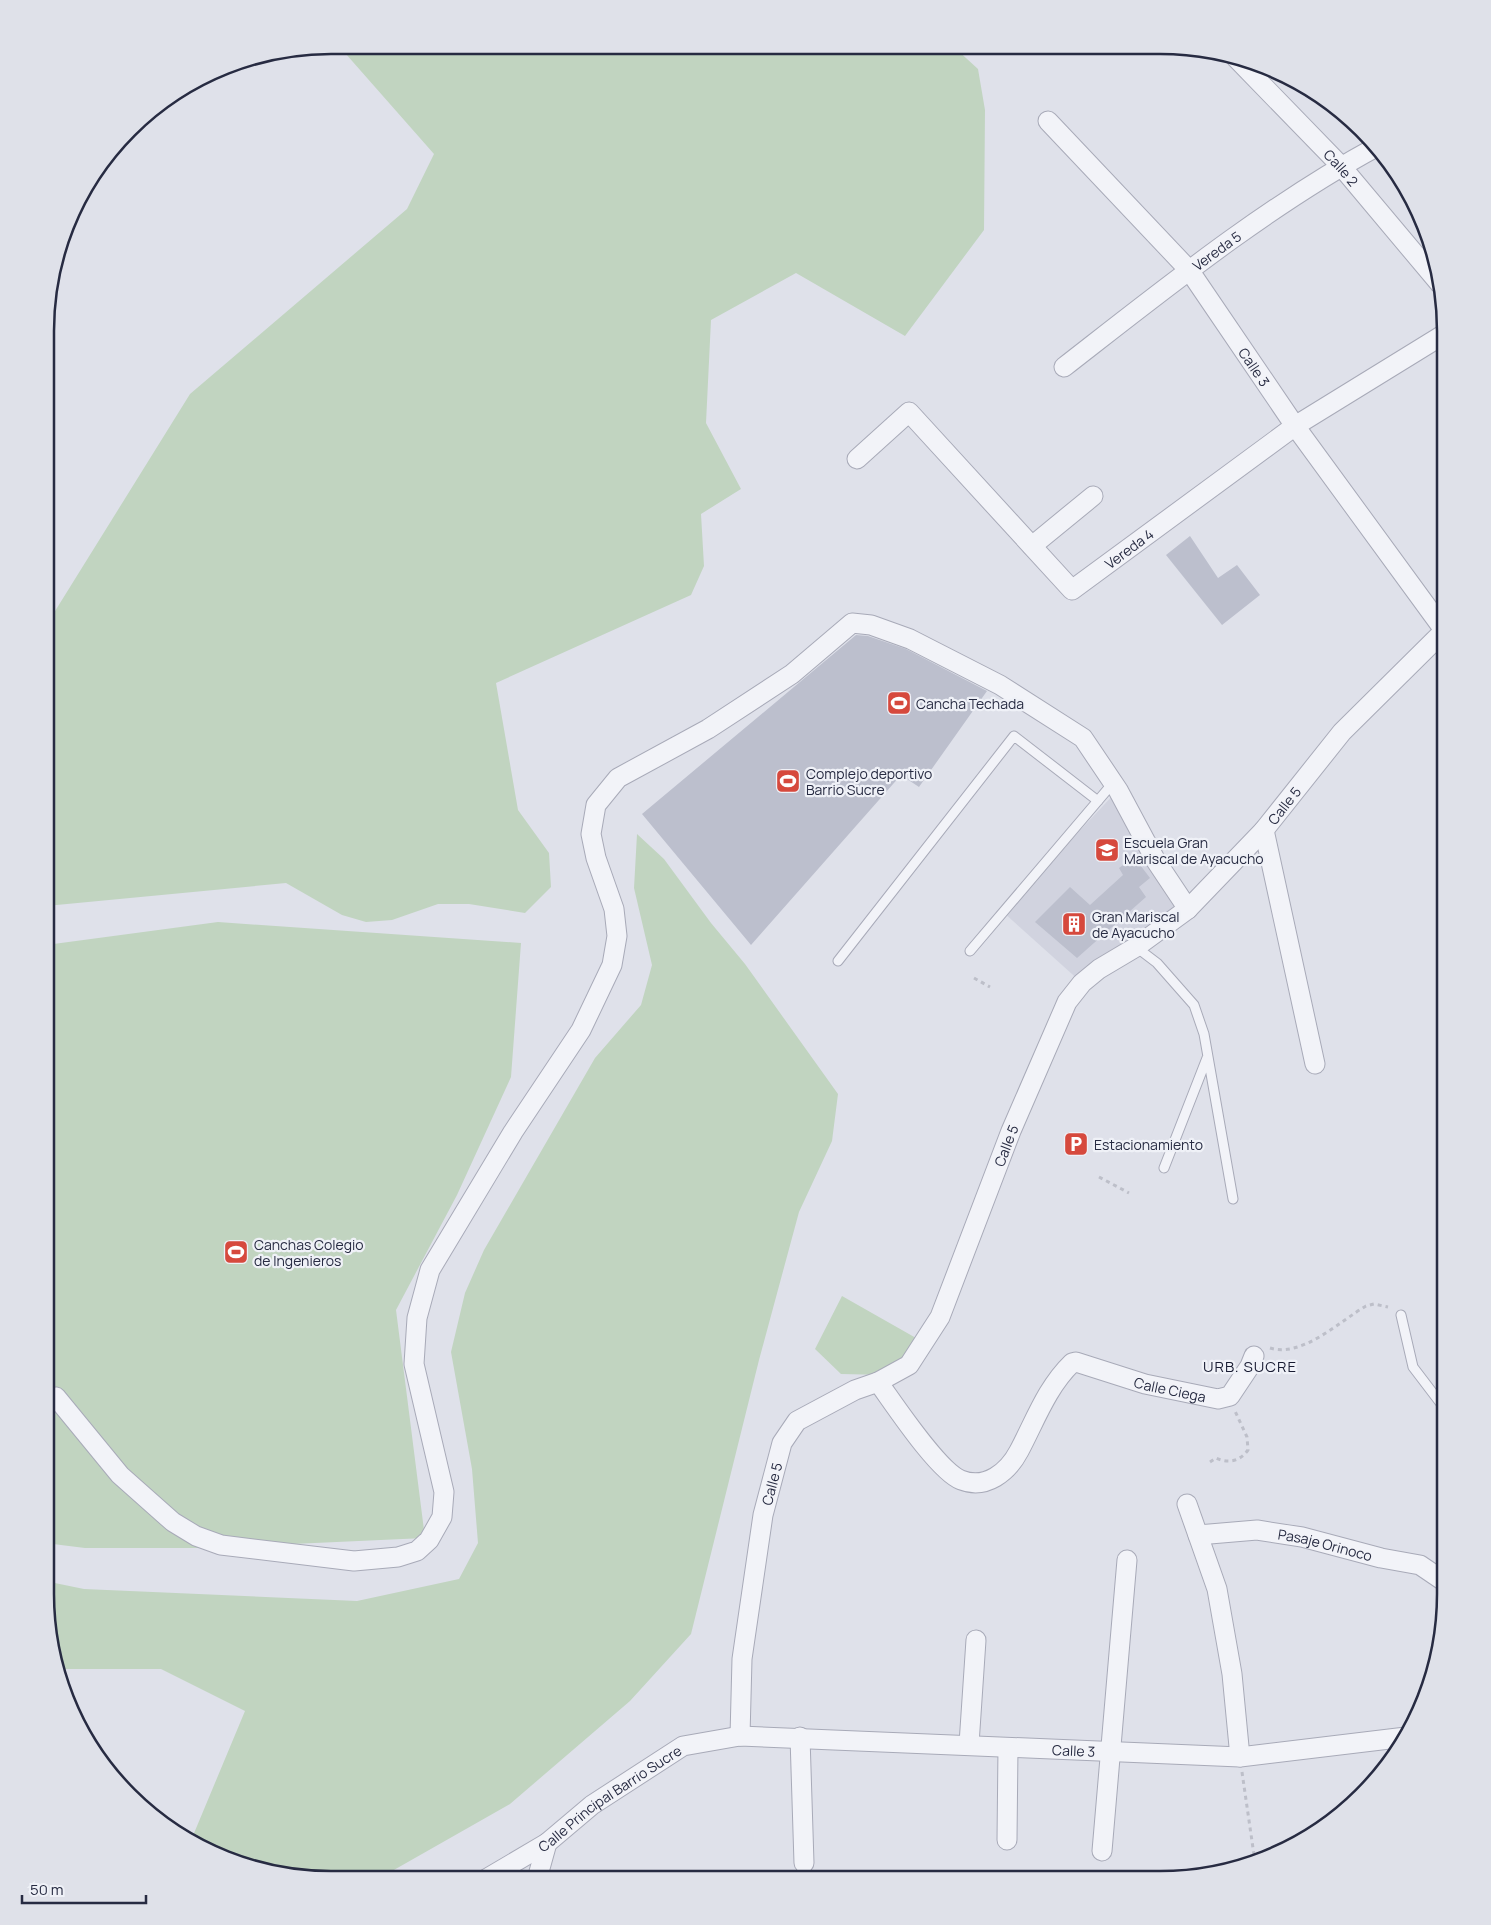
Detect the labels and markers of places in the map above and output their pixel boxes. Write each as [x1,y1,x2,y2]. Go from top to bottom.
sports icon: Cancha Techada [886,690,912,716]
place label: Cancha Techada [916,694,1024,713]
place label: Complejo deportivo Barrio Sucre [806,764,932,799]
sports icon: Complejo deportivo Barrio Sucre [775,768,801,794]
place label: Escuela Gran Mariscal de Ayacucho [1124,833,1264,868]
school or university icon: Escuela Gran Mariscal de Ayacucho [1094,837,1120,863]
place label: Gran Mariscal de Ayacucho [1092,907,1180,942]
building icon: Gran Mariscal de Ayacucho [1061,911,1087,937]
parking icon: Estacionamiento [1063,1131,1089,1157]
place label: Estacionamiento [1094,1135,1203,1154]
place label: Canchas Colegio de Ingenieros [254,1235,364,1270]
sports icon: Canchas Colegio de Ingenieros [223,1239,249,1265]

